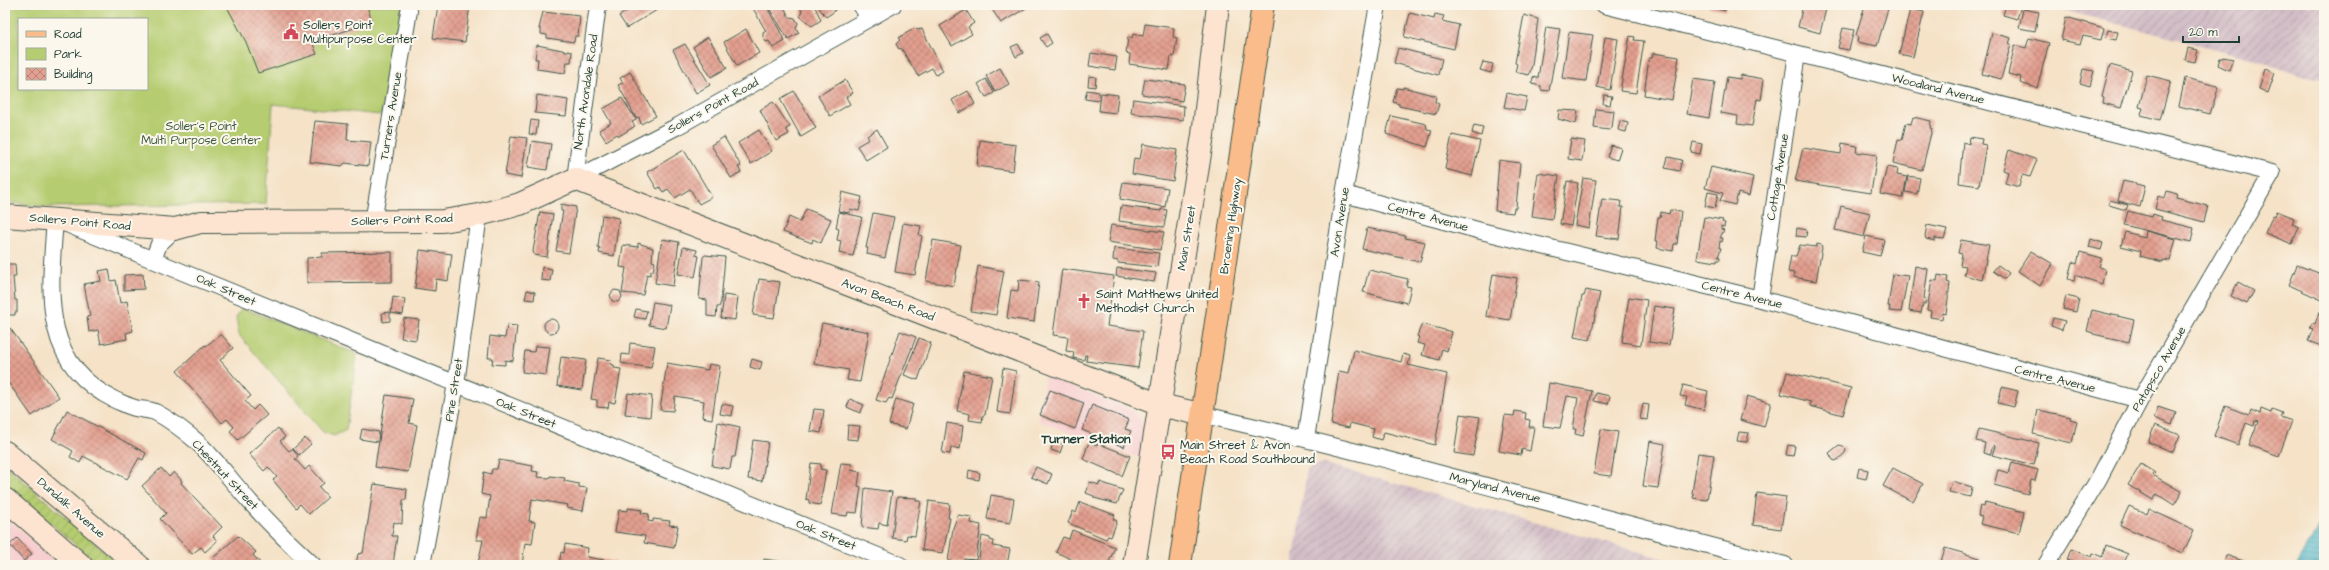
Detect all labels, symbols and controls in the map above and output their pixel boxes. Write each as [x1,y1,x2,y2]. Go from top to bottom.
place label: Sollers Point Multipurpose Center [303,17,417,48]
legend [18,18,148,90]
scale bar [2183,18,2239,44]
public building icon: Sollers Point Multipurpose Center [282,23,300,41]
text: 20 m [2189,24,2218,41]
text: Road [54,26,82,43]
street label: North Avondale Road [569,33,603,151]
text: Park [54,46,82,63]
text: Building [54,66,92,84]
street label: Woodland Avenue [1890,69,1987,109]
street label: Turners Avenue [376,70,406,161]
street label: Sollers Point Road [664,74,762,138]
park label: Soller's Point Multi Purpose Center [141,118,261,149]
street label: Cottage Avenue [1763,132,1794,222]
street label: Broening Highway [1216,176,1247,275]
street label: Avon Avenue [1326,185,1354,258]
street label: Centre Avenue [1386,198,1471,236]
street label: Main Street [1173,204,1201,272]
street label: Sollers Point Road [29,209,131,235]
street label: Sollers Point Road [351,210,453,230]
street label: Oak Street [194,270,259,310]
street label: Avon Beach Road [839,274,937,326]
street label: Centre Avenue [1700,277,1785,313]
place label: Saint Matthews United Methodist Church [1096,286,1218,317]
church icon: Saint Matthews United Methodist Church [1075,292,1093,310]
street label: Patapsco Avenue [2128,323,2191,415]
street label: Pine Street [441,357,467,423]
street label: Centre Avenue [2013,361,2098,397]
street label: Oak Street [493,393,559,433]
district label: Turner Station [1040,430,1131,448]
street label: Chestnut Street [188,436,262,514]
place label: Main Street & Avon Beach Road Southbound [1180,437,1315,468]
bus stop icon: Main Street & Avon Beach Road Southbound [1159,443,1177,461]
street label: Maryland Avenue [1447,468,1543,509]
street label: Dundalk Avenue [33,474,109,543]
street label: Oak Street [793,515,859,555]

